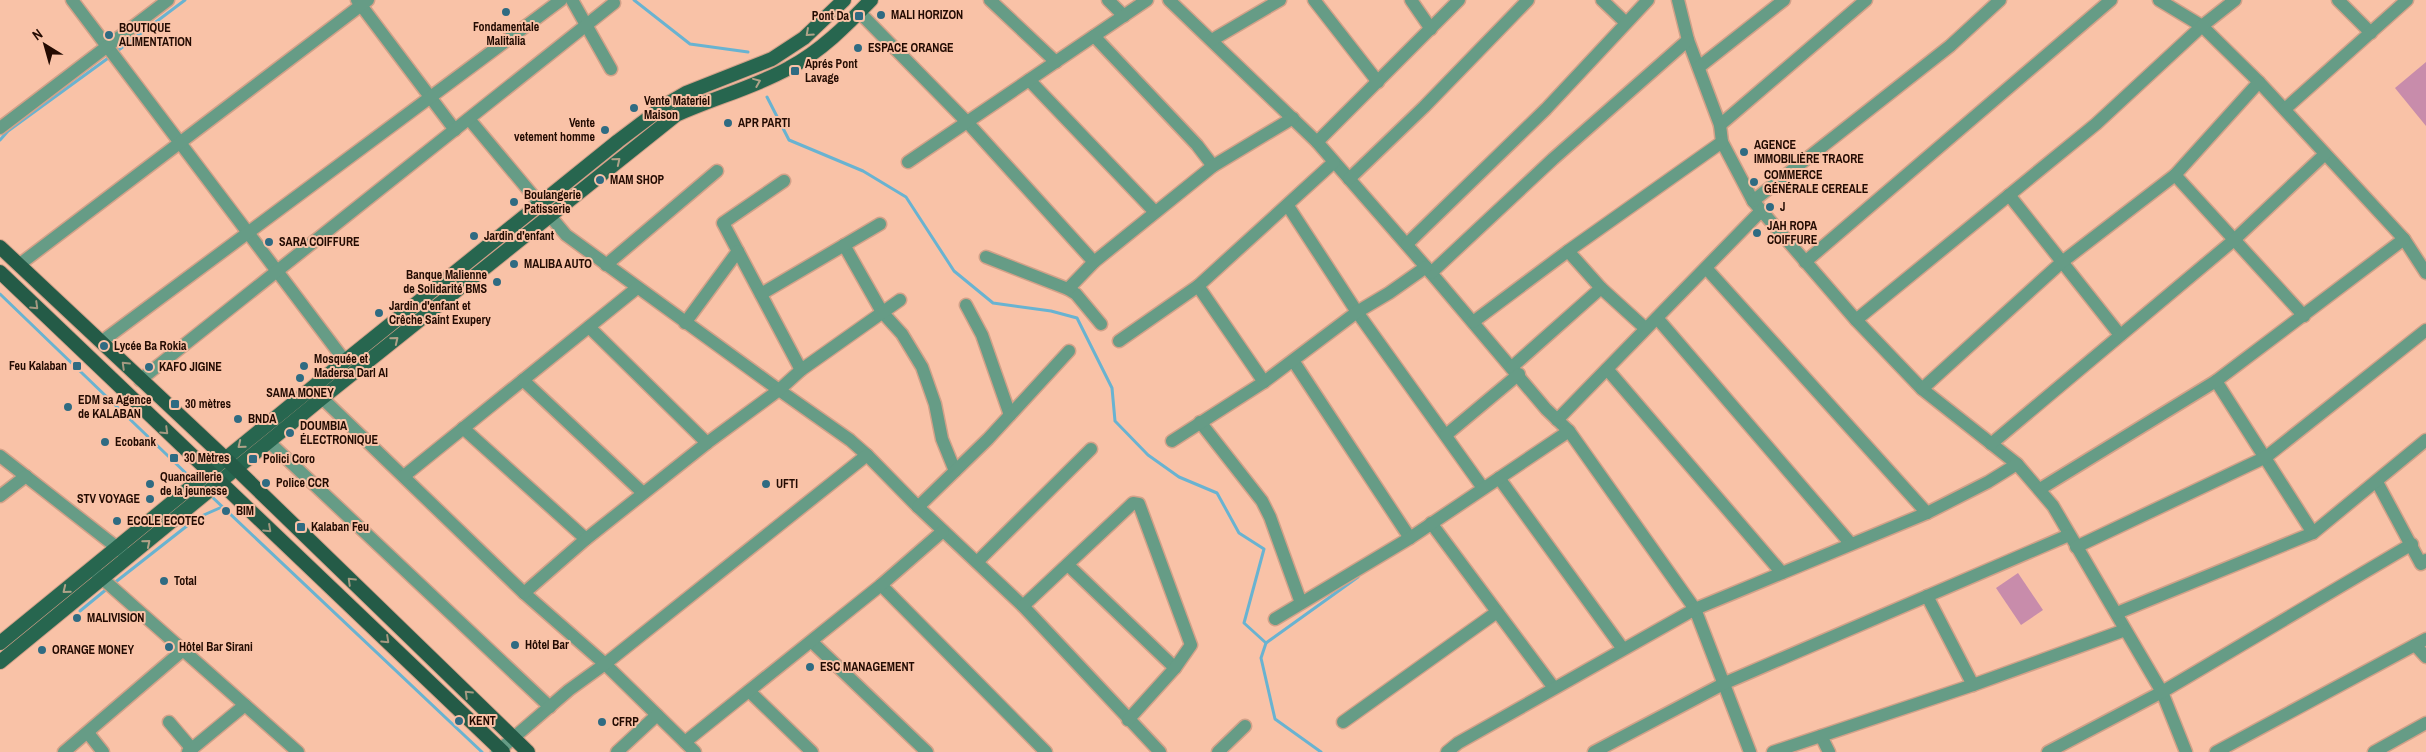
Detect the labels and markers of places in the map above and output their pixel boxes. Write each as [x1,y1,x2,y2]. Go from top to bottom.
marker: Fondamentale Malitalia [500,6,512,18]
place label: MALI HORIZON [891,7,963,23]
place label: Pont Da [812,8,850,24]
marker: MALI HORIZON [875,9,887,21]
marker: Pont Da [853,10,865,22]
place label: Fondamentale Malitalia [473,19,540,49]
place label: BOUTIQUE ALIMENTATION [119,20,192,50]
marker: BOUTIQUE ALIMENTATION [103,29,115,41]
place label: ESPACE ORANGE [868,40,954,56]
marker: ESPACE ORANGE [852,42,864,54]
place label: Aprés Pont Lavage [805,56,858,86]
marker: Aprés Pont Lavage [789,65,801,77]
place label: Vente Materiel Maison [644,93,710,123]
marker: Vente Materiel Maison [628,102,640,114]
place label: Vente vetement homme [514,115,596,145]
place label: APR PARTI [738,115,791,131]
marker: APR PARTI [722,117,734,129]
marker: Vente vetement homme [599,124,611,136]
place label: AGENCE IMMOBILIÈRE TRAORE [1754,137,1864,167]
marker: AGENCE IMMOBILIÈRE TRAORE [1738,146,1750,158]
place label: COMMERCE GÉNÉRALE CEREALE [1764,167,1869,197]
place label: MAM SHOP [610,172,665,188]
marker: MAM SHOP [594,174,606,186]
marker: COMMERCE GÉNÉRALE CEREALE [1748,176,1760,188]
place label: Boulangerie Patisserie [524,187,581,217]
marker: Boulangerie Patisserie [508,196,520,208]
place label: J [1780,199,1785,215]
marker: J [1764,201,1776,213]
place label: JAH ROPA COIFFURE [1767,218,1818,248]
marker: JAH ROPA COIFFURE [1751,227,1763,239]
place label: Jardin d'enfant [484,228,555,244]
marker: Jardin d'enfant [468,230,480,242]
place label: SARA COIFFURE [279,234,360,250]
marker: SARA COIFFURE [263,236,275,248]
place label: MALIBA AUTO [524,256,592,272]
marker: MALIBA AUTO [508,258,520,270]
place label: Banque Malienne de Solidarité BMS [403,267,488,297]
marker: Banque Malienne de Solidarité BMS [491,276,503,288]
place label: Jardin d'enfant et Crêche Saint Exupery [389,298,491,328]
marker: Jardin d'enfant et Crêche Saint Exupery [373,307,385,319]
place label: Lycée Ba Rokia [114,338,187,354]
marker: Lycée Ba Rokia [98,340,110,352]
place label: Mosquée et Madersa Darl Al [314,351,388,381]
place label: Feu Kalaban [9,358,67,374]
place label: KAFO JIGINE [159,359,222,375]
marker: Feu Kalaban [71,360,83,372]
marker: Mosquée et Madersa Darl Al [298,360,310,372]
marker: KAFO JIGINE [143,361,155,373]
marker: SAMA MONEY [294,372,306,384]
place label: SAMA MONEY [266,385,334,401]
place label: EDM sa Agence de KALABAN [78,392,152,422]
place label: 30 mètres [185,396,231,412]
marker: 30 mètres [169,398,181,410]
marker: EDM sa Agence de KALABAN [62,401,74,413]
place label: BNDA [248,411,277,427]
marker: BNDA [232,413,244,425]
place label: DOUMBIA ÉLECTRONIQUE [300,418,379,448]
marker: DOUMBIA ÉLECTRONIQUE [284,427,296,439]
place label: Ecobank [115,434,157,450]
marker: Ecobank [99,436,111,448]
place label: 30 Mètres [184,450,230,466]
place label: Polici Coro [263,451,315,467]
marker: 30 Mètres [168,452,180,464]
marker: Polici Coro [247,453,259,465]
place label: Quancaillerie de la jeunesse [160,469,228,499]
place label: Police CCR [276,475,329,491]
place label: UFTI [776,476,798,492]
marker: Police CCR [260,477,272,489]
marker: Quancaillerie de la jeunesse [144,478,156,490]
marker: UFTI [760,478,772,490]
place label: STV VOYAGE [77,491,140,507]
marker: STV VOYAGE [144,493,156,505]
place label: BIM [236,503,254,519]
marker: BIM [220,505,232,517]
place label: ECOLE ECOTEC [127,513,205,529]
marker: ECOLE ECOTEC [111,515,123,527]
place label: Kalaban Feu [311,519,369,535]
marker: Kalaban Feu [295,521,307,533]
place label: Total [174,573,197,589]
marker: Total [158,575,170,587]
place label: MALIVISION [87,610,144,626]
marker: MALIVISION [71,612,83,624]
place label: Hôtel Bar [525,637,569,653]
place label: Hôtel Bar Sirani [179,639,253,655]
marker: Hôtel Bar [509,639,521,651]
marker: Hôtel Bar Sirani [163,641,175,653]
place label: ORANGE MONEY [52,642,134,658]
marker: ORANGE MONEY [36,644,48,656]
place label: ESC MANAGEMENT [820,659,915,675]
marker: ESC MANAGEMENT [804,661,816,673]
place label: KENT [469,713,496,729]
place label: CFRP [612,714,639,730]
marker: KENT [453,715,465,727]
marker: CFRP [596,716,608,728]

